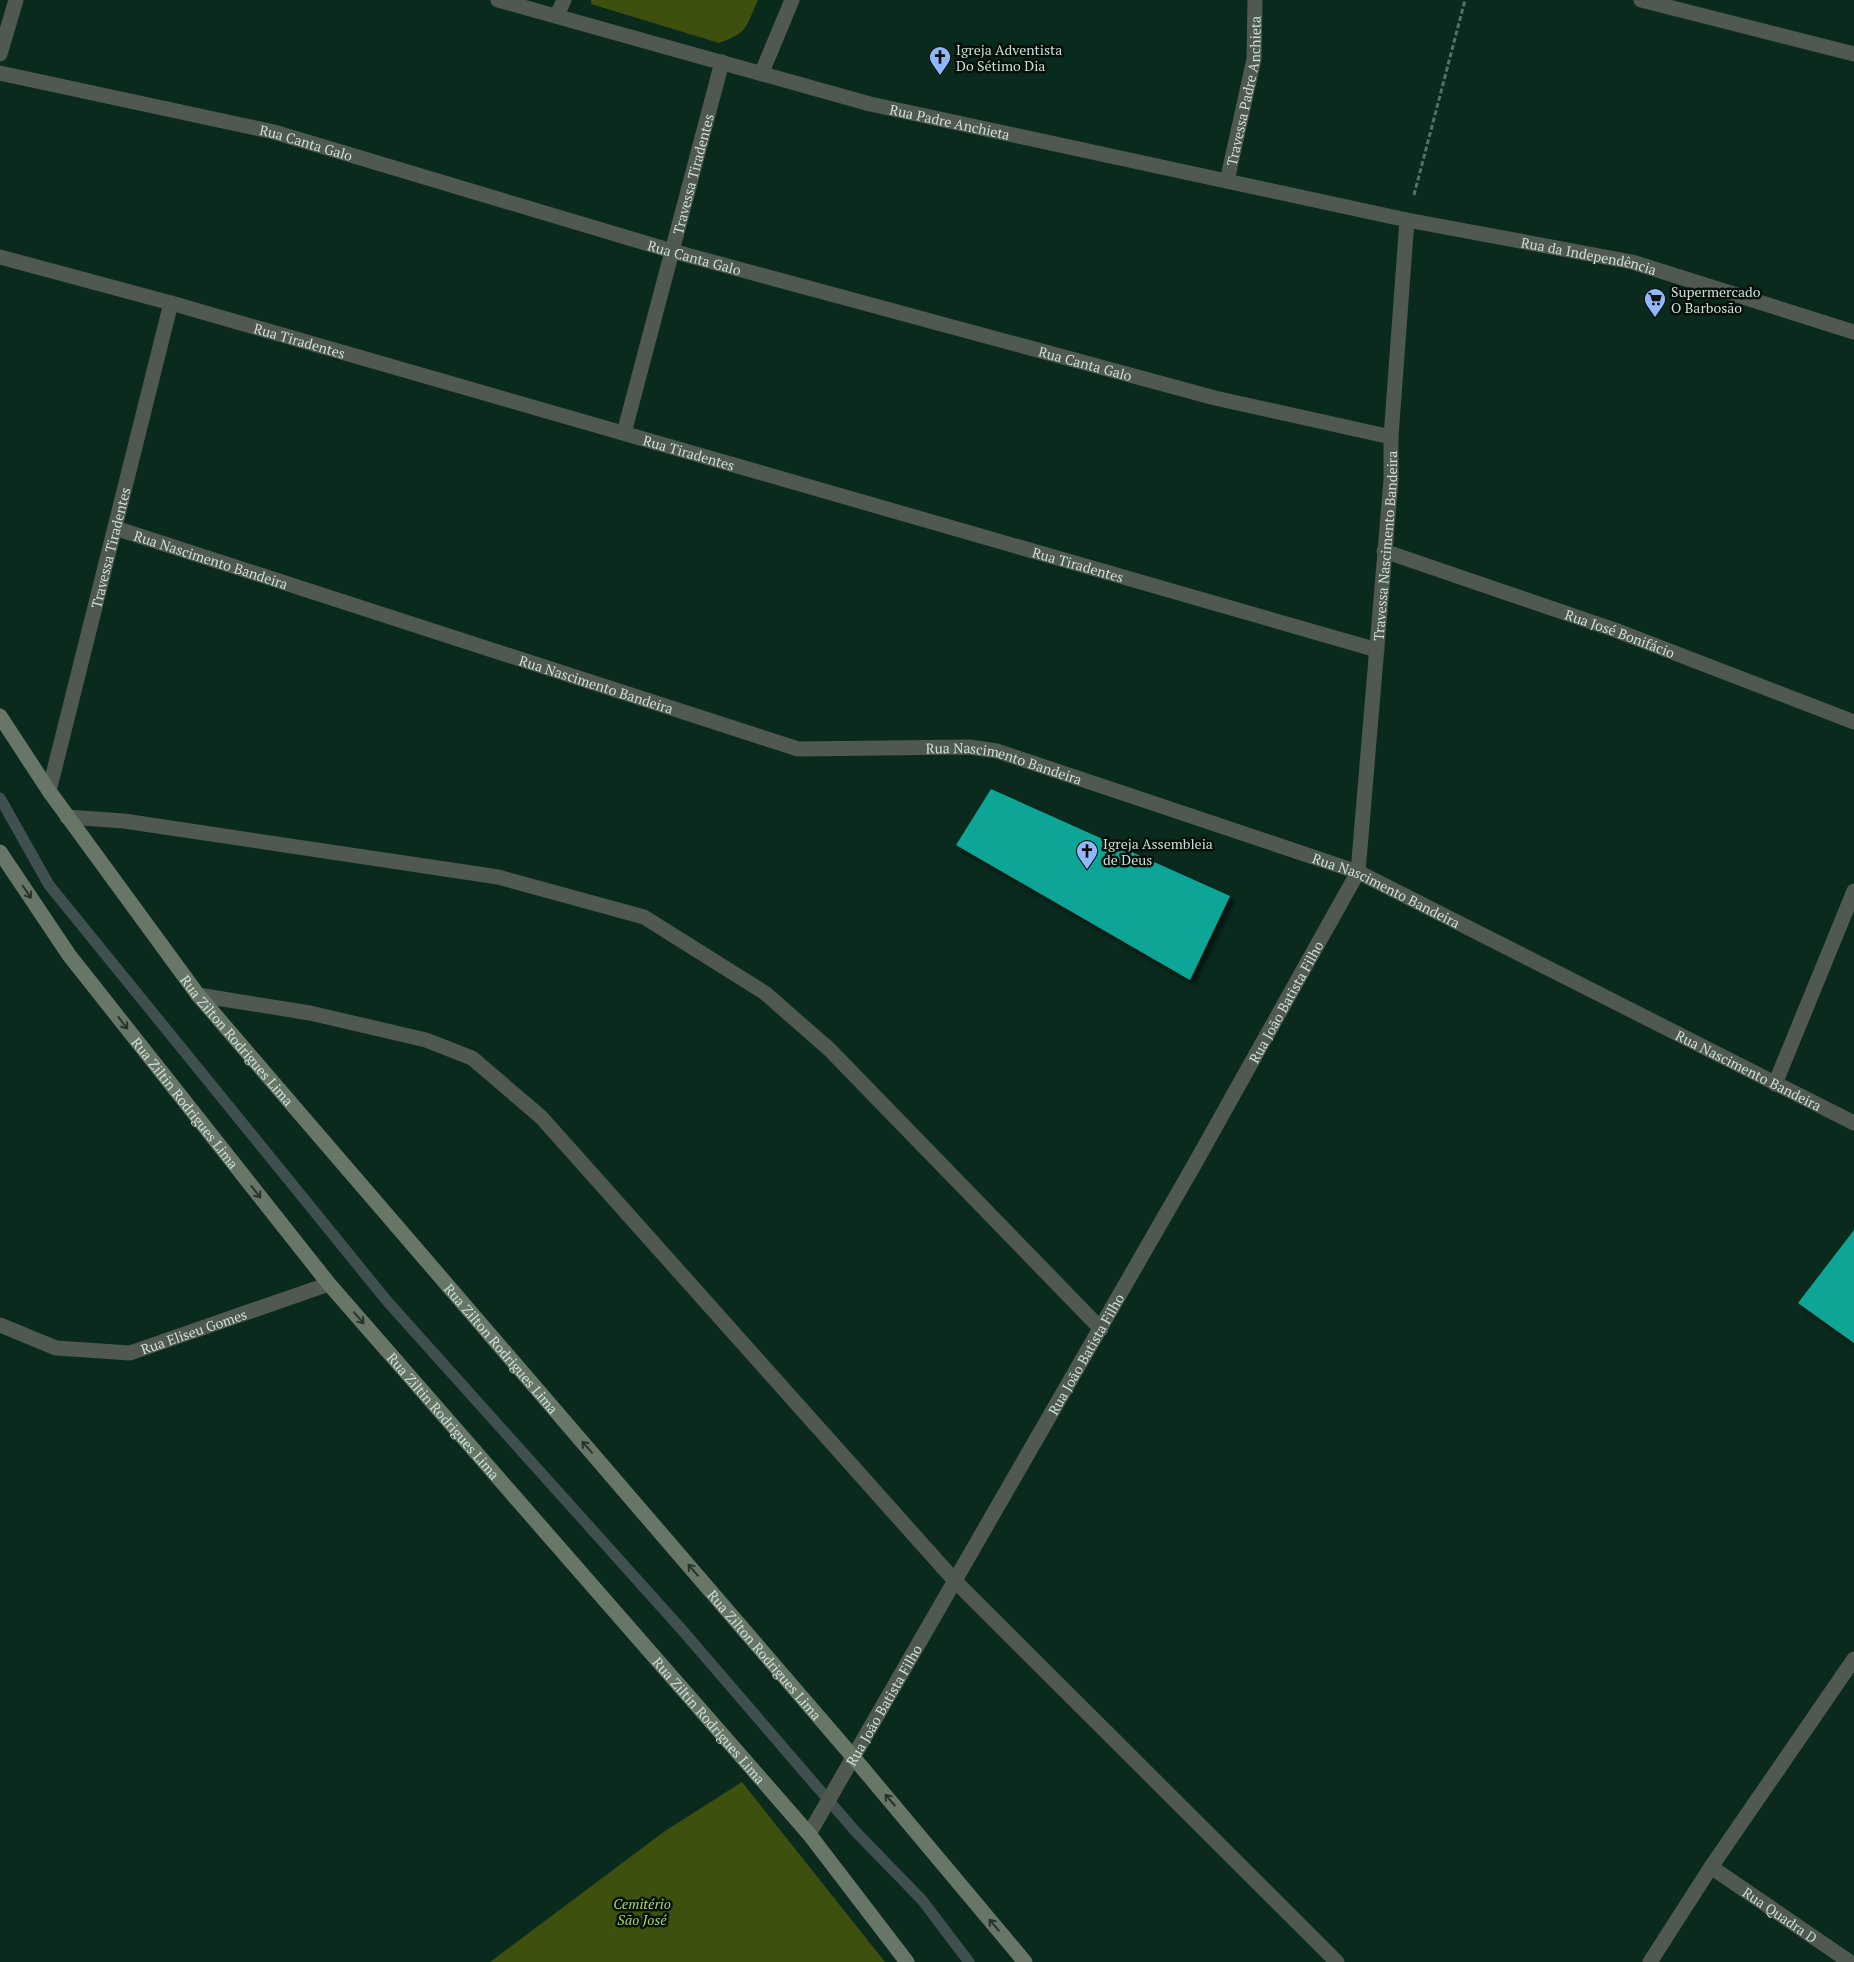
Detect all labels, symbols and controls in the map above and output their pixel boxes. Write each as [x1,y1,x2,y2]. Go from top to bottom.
street label: Travessa Padre Anchieta [1221,16,1264,168]
place label: Igreja Adventista Do Sétimo Dia [956,40,1062,75]
church icon: Igreja Adventista Do Sétimo Dia [928,45,952,76]
street label: Rua Padre Anchieta [888,99,1012,143]
street label: Travessa Tiradentes [667,111,717,236]
street label: Rua Canta Galo [258,120,355,165]
street label: Rua da Independência [1520,232,1659,279]
street label: Rua Canta Galo [645,235,744,279]
place label: Supermercado O Barbosão [1671,282,1761,317]
supermarket icon: Supermercado O Barbosão [1643,287,1667,318]
street label: Rua Tiradentes [252,318,348,362]
street label: Rua Canta Galo [1036,341,1135,385]
street label: Rua Tiradentes [641,430,737,474]
street label: Travessa Nascimento Bandeira [1368,451,1401,642]
street label: Travessa Tiradentes [86,485,134,610]
street label: Rua Nascimento Bandeira [132,525,291,593]
street label: Rua Tiradentes [1030,542,1126,586]
street label: Rua José Bonifácio [1563,604,1678,662]
street label: Rua Nascimento Bandeira [517,650,676,718]
street label: Rua Nascimento Bandeira [926,737,1085,788]
place label: Igreja Assembleia de Deus [1103,834,1213,869]
church icon: Igreja Assembleia de Deus [1075,839,1099,870]
street label: Rua Nascimento Bandeira [1310,848,1464,932]
one-way arrow [22,885,32,899]
street label: Rua João Batista Filho [1244,937,1327,1066]
street label: Rua Zilton Rodrigues Lima [177,971,298,1109]
one-way arrow [117,1017,128,1030]
street label: Rua Nascimento Bandeira [1673,1025,1825,1115]
street label: Rua Ziltin Rodrigues Lima [128,1033,243,1172]
one-way arrow [251,1185,262,1198]
street label: Rua Zilton Rodrigues Lima [440,1279,563,1417]
street label: Rua João Batista Filho [1043,1290,1128,1418]
street label: Rua Eliseu Gomes [138,1304,249,1358]
one-way arrow [353,1312,364,1325]
street label: Rua Ziltin Rodrigues Lima [383,1348,504,1483]
one-way arrow [581,1441,592,1454]
one-way arrow [687,1564,698,1577]
street label: Rua Zilton Rodrigues Lima [704,1585,826,1724]
street label: Rua João Batista Filho [841,1640,926,1769]
street label: Rua Ziltin Rodrigues Lima [649,1653,770,1787]
one-way arrow [884,1794,895,1807]
street label: Rua Quadra D [1739,1882,1821,1947]
park label: Cemitério São José [613,1894,671,1929]
one-way arrow [988,1918,1000,1931]

